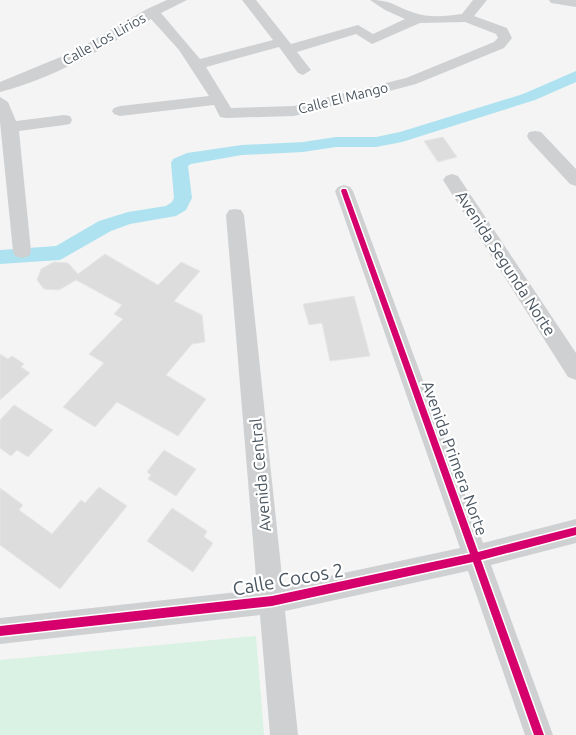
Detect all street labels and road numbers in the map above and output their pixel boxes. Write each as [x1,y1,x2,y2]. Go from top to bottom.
street label: Calle Los Lirios [60,10,148,68]
street label: Calle El Mango [296,79,390,117]
street label: Avenida Segunda Norte [452,187,560,339]
street label: Avenida Primera Norte [419,378,491,538]
street label: Avenida Central [246,418,274,532]
street label: Calle Cocos 2 [231,558,345,600]

